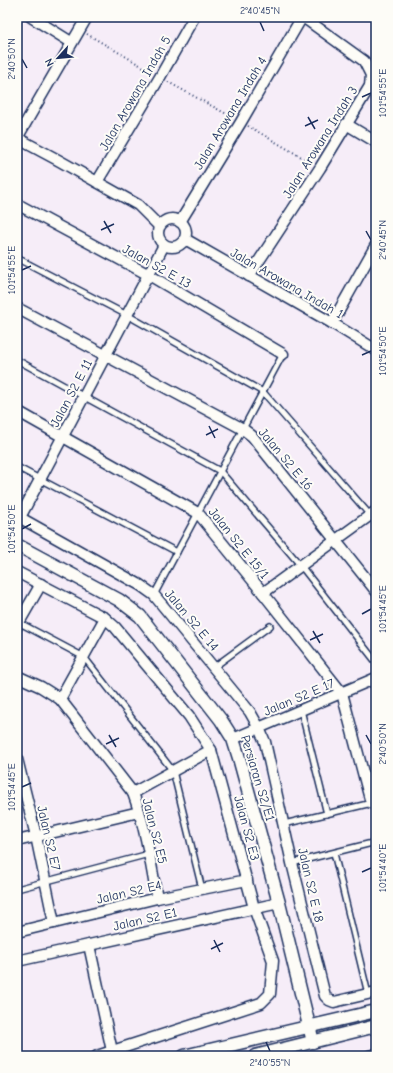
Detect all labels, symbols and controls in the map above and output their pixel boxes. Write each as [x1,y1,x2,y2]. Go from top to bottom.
text: 2°40'45"N [240,5,280,17]
street label: Jalan Arowana Indah 5 [96,33,174,153]
text: 2°40'50"N [6,38,18,80]
north arrow [38,38,78,78]
street label: Jalan Arowana Indah 4 [190,54,270,172]
text: N [42,56,57,68]
text: 101°54'55"E [377,69,389,117]
street label: Jalan Arowana Indah 3 [279,83,361,201]
text: 2°40'45"N [377,220,389,260]
street label: Jalan S2 E 13 [120,241,194,291]
street label: Jalan Arowana Indah 1 [228,245,346,321]
text: 101°54'55"E [6,246,18,294]
text: 101°54'50"E [377,327,389,376]
street label: Jalan S2 E 11 [47,357,95,429]
street label: Jalan S2 E 16 [256,425,316,493]
street label: Jalan S2 E 15/1 [206,504,272,582]
text: 101°54'50"E [6,505,18,554]
text: 101°54'45"E [377,585,389,633]
street label: Jalan S2 E 14 [162,586,222,654]
street label: Jalan S2 E 17 [261,675,337,719]
text: 2°40'50"N [377,723,389,765]
street label: Persiaran S2/E1 [238,733,278,823]
text: 101°54'45"E [6,763,18,811]
street label: Jalan S2 E3 [231,794,263,862]
street label: Jalan S2 E5 [140,797,170,865]
street label: Jalan S2 E7 [34,804,64,872]
text: 101°54'40"E [377,844,389,892]
street label: Jalan S2 E 18 [295,846,327,924]
street label: Jalan S2 E4 [95,877,163,907]
street label: Jalan S2 E1 [112,904,178,934]
text: 2°40'55"N [250,1057,290,1069]

